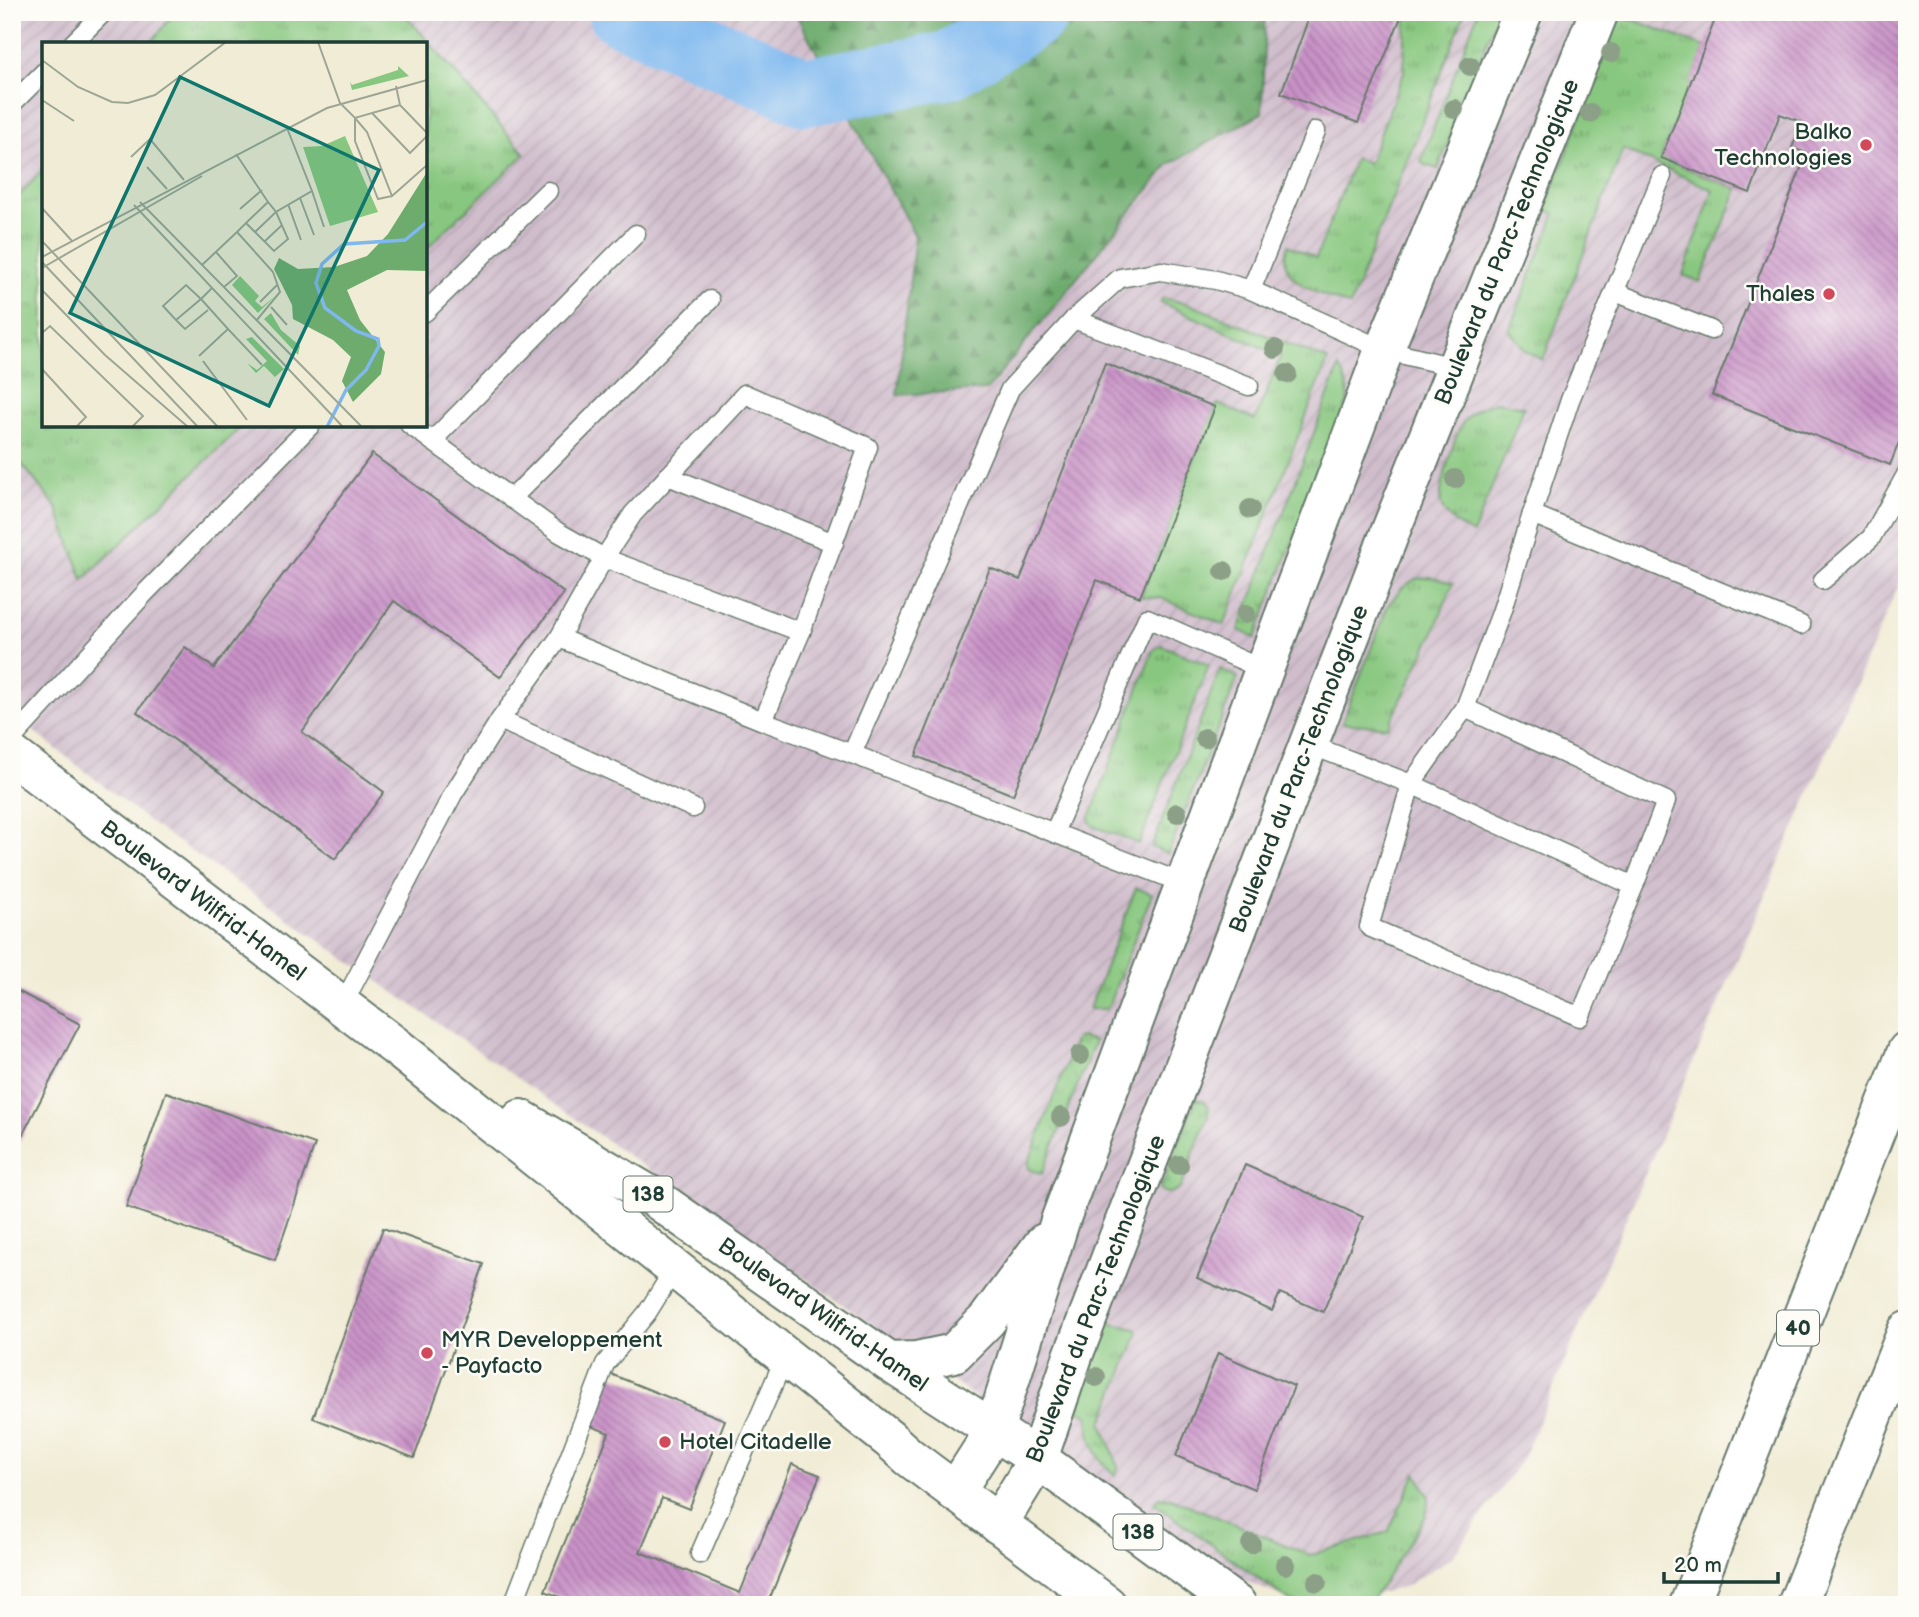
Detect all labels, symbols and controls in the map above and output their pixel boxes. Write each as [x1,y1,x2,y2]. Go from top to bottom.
inset map [42,42,427,427]
street label: Boulevard du Parc-Technologique [1429,75,1585,409]
place label: Balko Technologies [1714,118,1852,172]
marker: Balko Technologies [1858,137,1874,153]
place label: Thales [1746,280,1815,308]
marker: Thales [1821,286,1837,302]
street label: Boulevard du Parc-Technologique [1223,601,1375,937]
street label: Boulevard Wilfrid-Hamel [95,814,311,988]
street label: Boulevard du Parc-Technologique [1020,1131,1172,1467]
road number: 138 [624,1176,672,1212]
street label: Boulevard Wilfrid-Hamel [712,1232,934,1398]
road number: 40 [1777,1310,1819,1346]
place label: MYR Developpement - Payfacto [441,1326,662,1380]
marker: MYR Developpement - Payfacto [419,1345,435,1361]
place label: Hotel Citadelle [679,1428,832,1456]
marker: Hotel Citadelle [657,1434,673,1450]
road number: 138 [1114,1514,1162,1550]
scale bar [1664,1540,1777,1584]
text: 20 m [1674,1553,1722,1578]

